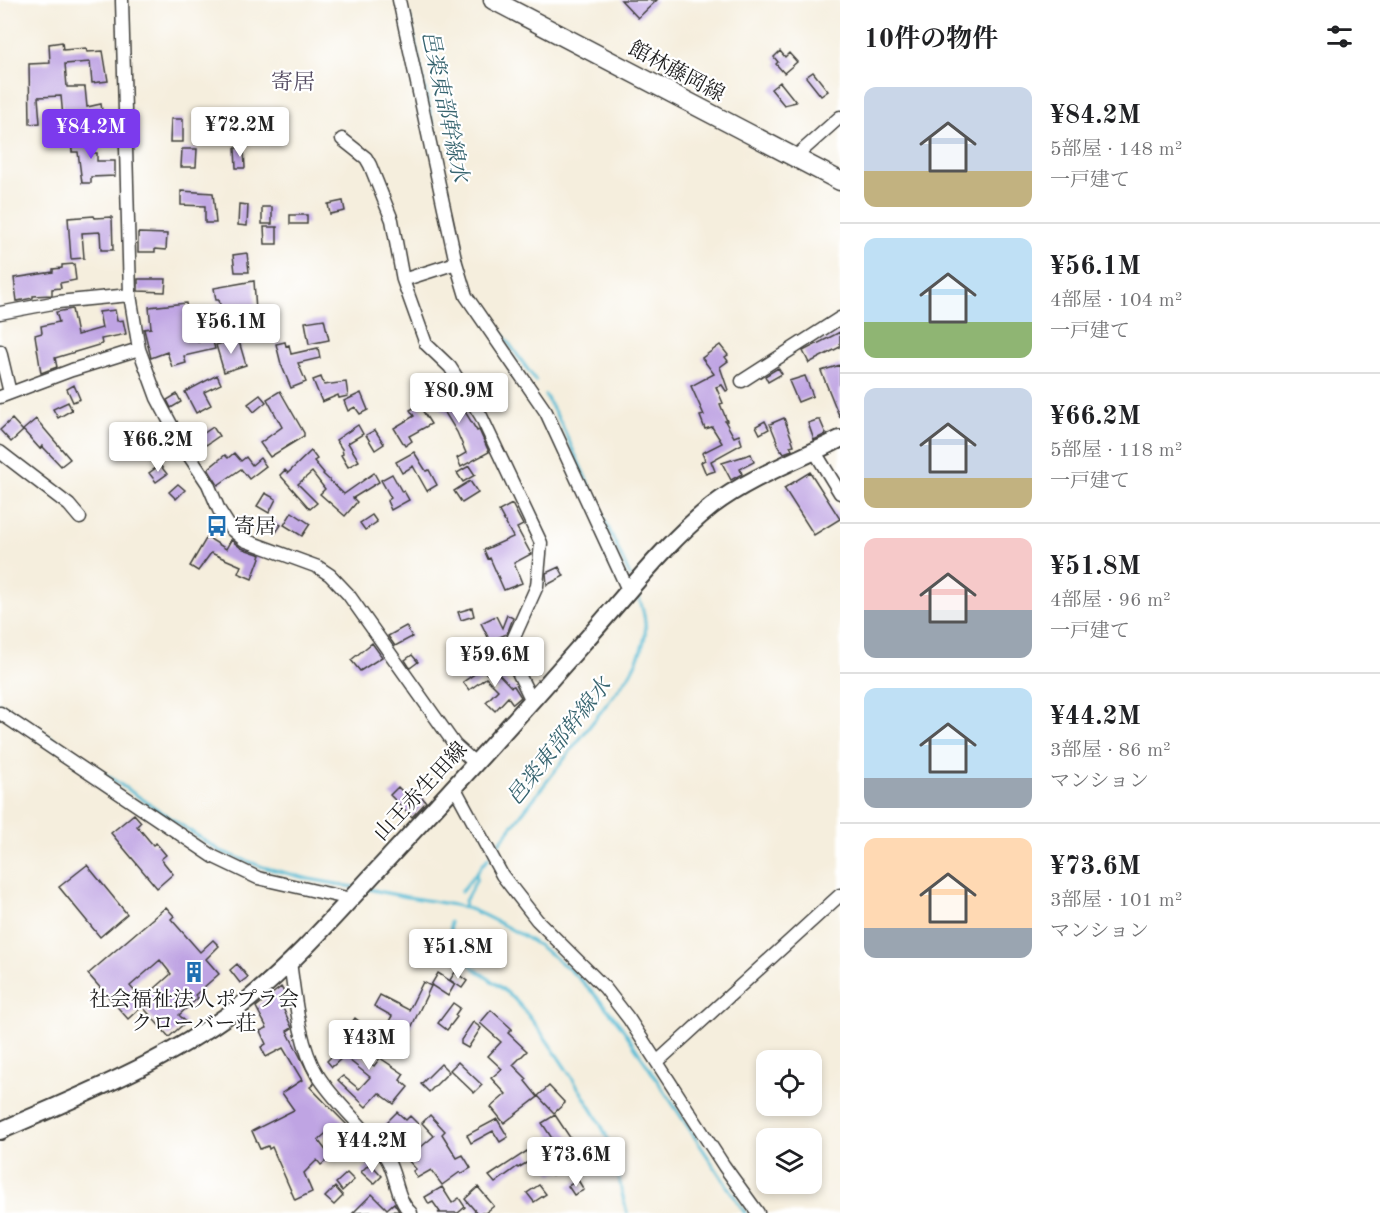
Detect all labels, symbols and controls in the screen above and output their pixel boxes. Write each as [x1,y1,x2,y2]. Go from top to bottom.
icon: filters [1323,20,1356,53]
text: 10件の物件 [864,27,998,53]
water label: 邑楽東部幹線水 [417,28,473,186]
street label: 館林藤岡線 [625,37,729,106]
district label: 寄居 [271,70,315,94]
text: ¥84.2M [1050,103,1141,129]
pin: ¥72.2M [191,107,289,158]
pin: ¥84.2M [42,109,140,160]
icon: home [912,111,984,183]
text: ¥72.2M [205,116,275,136]
text: ¥84.2M [56,118,126,138]
text: 5部屋 · 148 m² [1050,140,1182,160]
text: 一戸建て [1050,171,1130,191]
text: ¥56.1M [1050,254,1141,280]
icon: home [912,262,984,334]
text: 4部屋 · 104 m² [1050,291,1182,311]
pin: ¥56.1M [182,304,280,355]
text: ¥56.1M [196,313,266,333]
text: 一戸建て [1050,322,1130,342]
pin: ¥80.9M [410,373,508,424]
text: ¥80.9M [424,382,494,402]
text: ¥66.2M [1050,404,1141,430]
icon: home [912,412,984,484]
pin: ¥66.2M [109,422,207,473]
text: ¥66.2M [123,431,193,451]
text: 5部屋 · 118 m² [1050,441,1182,461]
text: 一戸建て [1050,472,1130,492]
bus stop icon: 寄居 [205,514,229,538]
place label: 寄居 [234,515,276,538]
text: ¥51.8M [1050,554,1141,580]
icon: home [912,562,984,634]
text: 4部屋 · 96 m² [1050,591,1171,611]
text: 一戸建て [1050,622,1130,642]
pin: ¥59.6M [446,637,544,688]
text: ¥59.6M [460,646,530,666]
water label: 邑楽東部幹線水 [502,672,617,810]
text: ¥44.2M [1050,704,1141,730]
icon: home [912,712,984,784]
street label: 山王赤生田線 [369,737,472,845]
text: 3部屋 · 86 m² [1050,741,1171,761]
text: マンション [1050,772,1149,792]
text: ¥73.6M [1050,854,1141,880]
icon: home [912,862,984,934]
text: 3部屋 · 101 m² [1050,891,1182,911]
text: マンション [1050,922,1149,942]
pin: ¥51.8M [409,929,507,980]
text: ¥51.8M [423,938,493,958]
building icon: 社会福祉法人ポプラ会 クローバー荘 [182,960,206,984]
place label: 社会福祉法人ポプラ会 クローバー荘 [89,988,299,1035]
pin: ¥43M [333,1020,405,1071]
text: ¥43M [343,1029,395,1049]
map controls [756,1050,822,1194]
button: locate [756,1050,822,1116]
pin: ¥44.2M [323,1123,421,1174]
button: layers [756,1128,822,1194]
text: ¥44.2M [337,1132,407,1152]
pin: ¥73.6M [527,1137,625,1188]
text: ¥73.6M [541,1146,611,1166]

